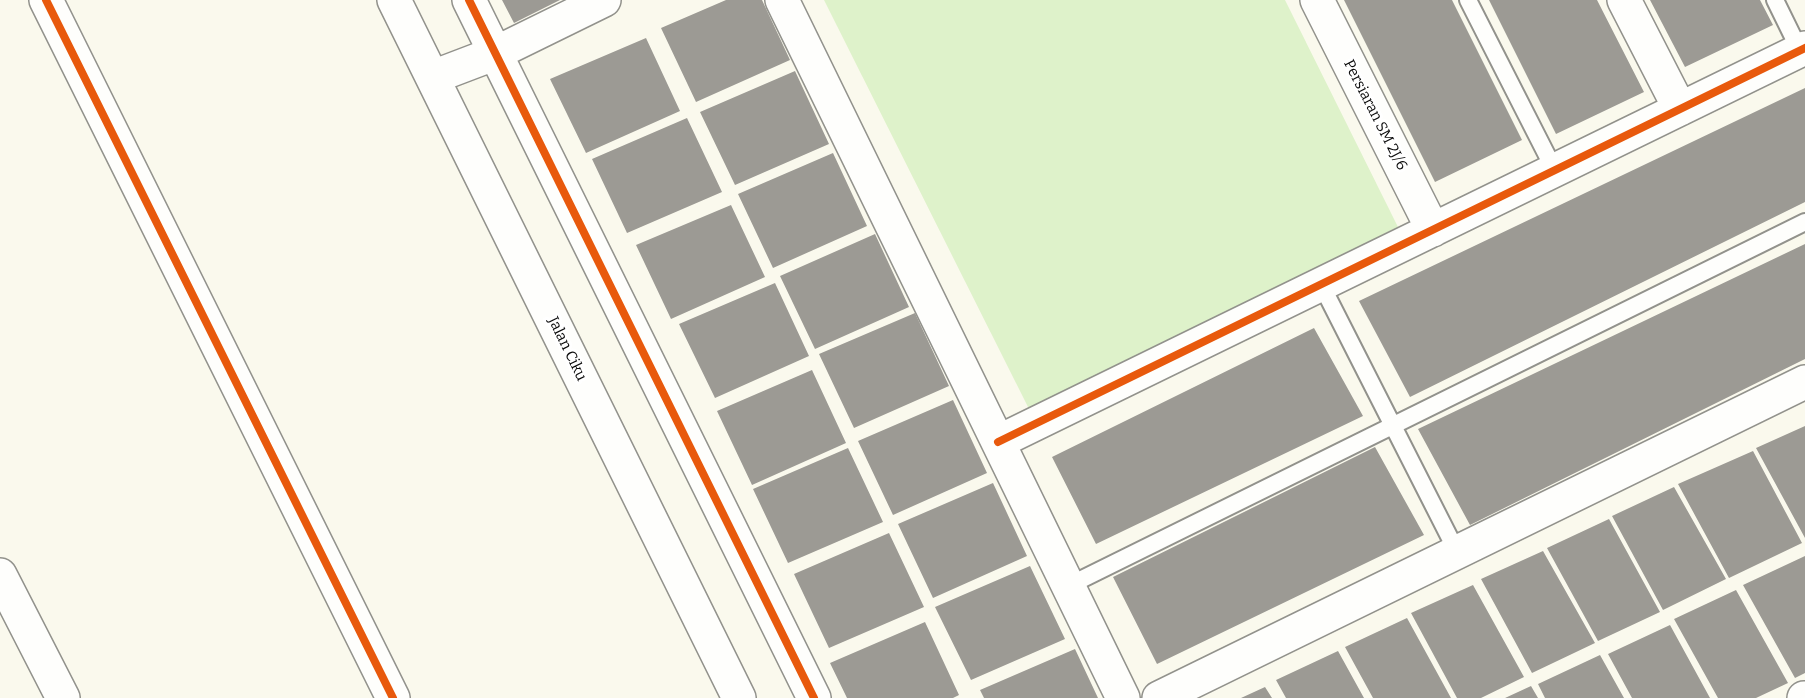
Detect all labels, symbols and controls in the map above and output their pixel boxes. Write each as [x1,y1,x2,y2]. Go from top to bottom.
street label: Persiaran SM 2J/6 [1339,57,1411,173]
street label: Jalan Ciku [544,314,590,384]

